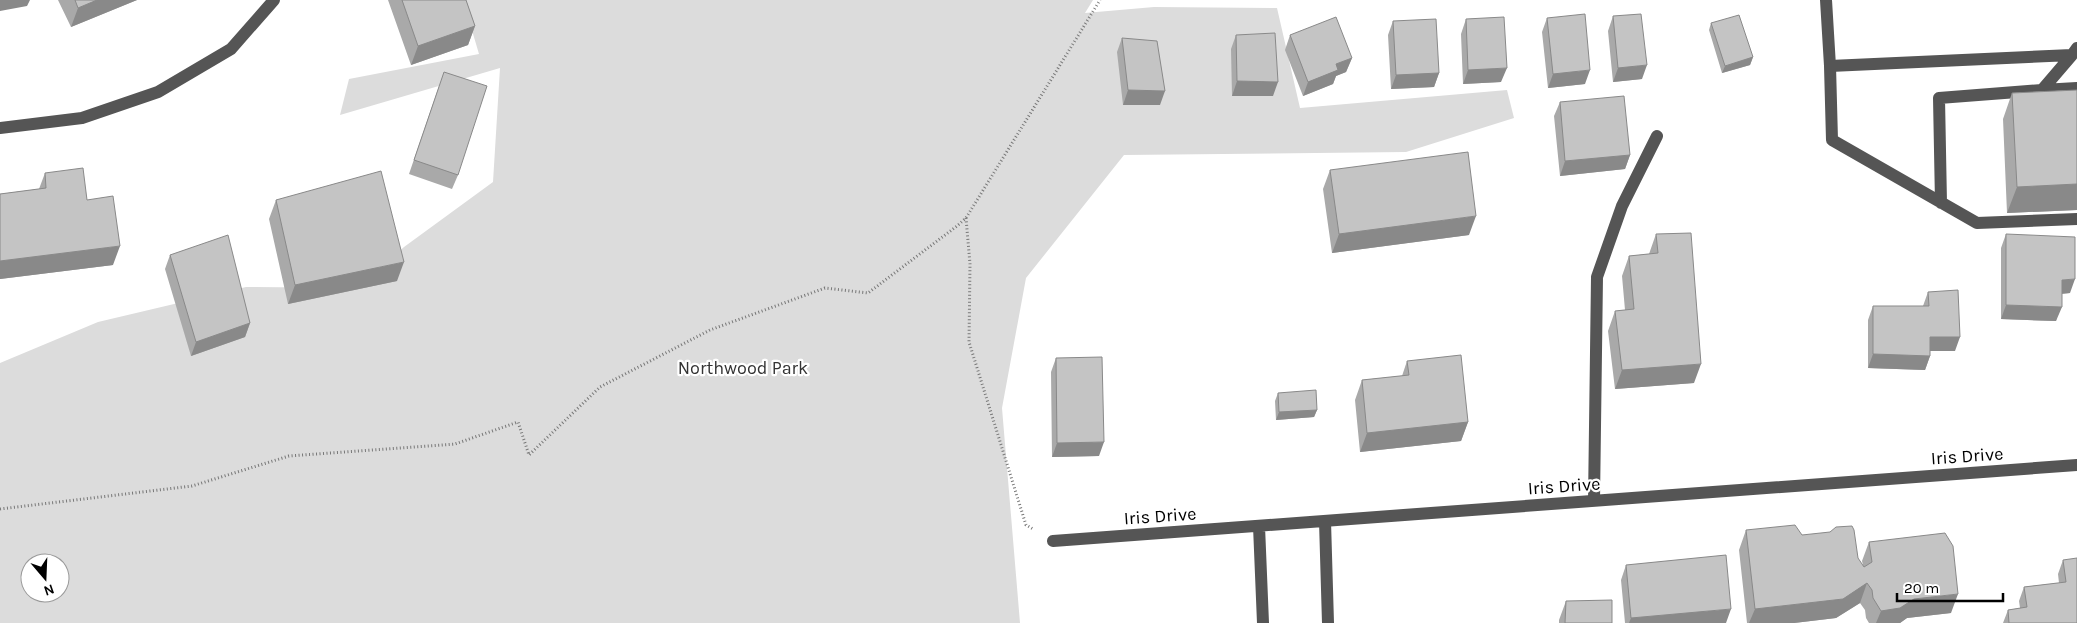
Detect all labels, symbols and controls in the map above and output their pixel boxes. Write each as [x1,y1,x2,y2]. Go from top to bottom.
park label: Northwood Park [678,357,808,379]
street label: Iris Drive [1930,442,2004,470]
street label: Iris Drive [1527,472,1601,500]
street label: Iris Drive [1123,502,1197,530]
north arrow [20,553,70,603]
scale bar [1897,570,2003,602]
text: 20 m [1904,579,1939,597]
text: N [42,580,57,599]

